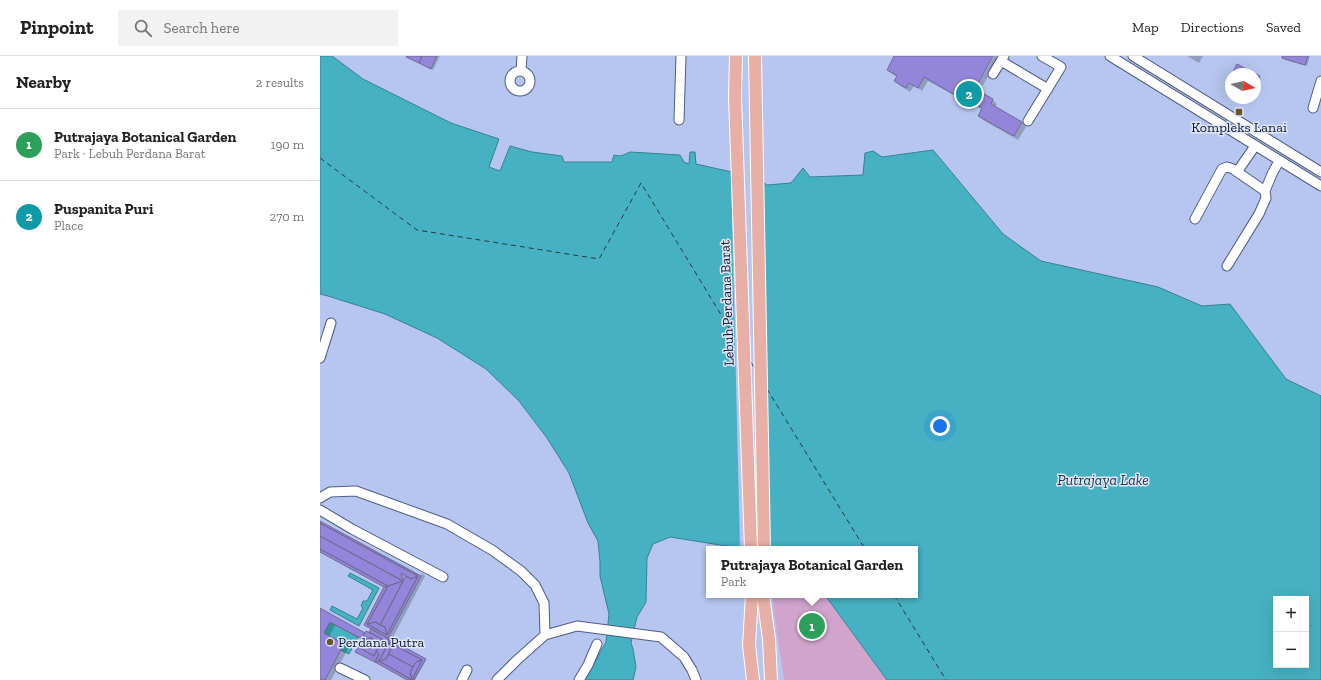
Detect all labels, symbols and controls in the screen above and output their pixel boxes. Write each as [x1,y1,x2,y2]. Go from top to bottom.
search box [118,10,398,46]
text: Pinpoint [20,16,94,39]
icon: search [132,17,154,39]
text: Search here [164,19,240,37]
text: Map [1132,19,1159,36]
text: Directions [1181,19,1244,36]
text: Saved [1266,19,1301,36]
north arrow [1225,68,1261,104]
text: Nearby [16,72,71,92]
text: 2 results [256,75,304,90]
pin: 2 [956,79,982,109]
marker: Kompleks Lanai [1234,107,1244,117]
place label: Kompleks Lanai [1191,119,1287,136]
text: Putrajaya Botanical Garden [54,128,236,146]
text: 1 [26,137,32,152]
text: 190 m [270,137,304,152]
text: Park · Lebuh Perdana Barat [54,146,206,161]
text: Puspanita Puri [54,200,153,218]
text: 2 [26,209,32,224]
text: 270 m [270,209,304,224]
text: Place [54,218,83,233]
street label: Lebuh Perdana Barat [716,239,738,366]
your location [930,416,950,436]
water label: Putrajaya Lake [1057,471,1149,489]
popup [706,546,918,598]
text: Putrajaya Botanical Garden [721,556,903,574]
text: Park [721,574,747,589]
map controls [1273,596,1309,668]
button: + [1273,596,1309,632]
pin: 1 [799,611,825,641]
button: − [1273,632,1309,668]
place label: Perdana Putra [338,634,425,651]
marker: Perdana Putra [325,637,335,647]

